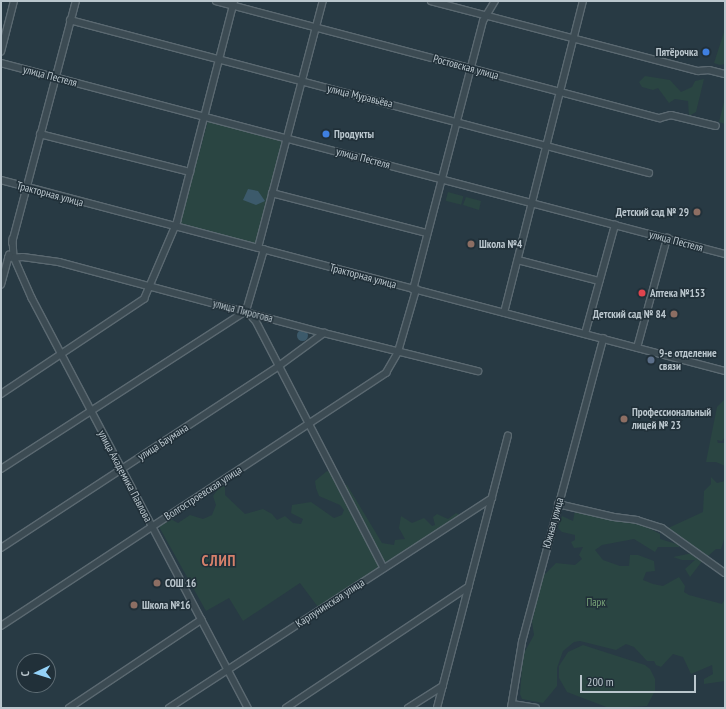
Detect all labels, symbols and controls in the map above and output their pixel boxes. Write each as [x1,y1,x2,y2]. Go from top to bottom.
place label: Пятёрочка [656,45,698,59]
marker: Пятёрочка [701,47,711,57]
street label: Ростовская улица [432,52,500,82]
street label: улица Пестеля [22,62,78,90]
street label: улица Муравьёва [326,81,394,111]
place label: Продукты [334,127,374,141]
marker: Продукты [321,129,331,139]
street label: улица Пестеля [335,144,391,172]
street label: Тракторная улица [15,179,85,209]
place label: Детский сад № 29 [616,205,689,219]
marker: Детский сад № 29 [692,207,702,217]
street label: улица Пестеля [648,227,704,255]
place label: Школа №4 [479,237,522,251]
marker: Школа №4 [466,239,476,249]
street label: Тракторная улица [328,261,398,291]
place label: Аптека №153 [650,286,705,300]
marker: Аптека №153 [637,288,647,298]
street label: улица Пирогова [211,297,275,325]
place label: Детский сад № 84 [593,307,666,321]
marker: Детский сад № 84 [669,309,679,319]
place label: 9-е отделение связи [659,347,717,373]
marker: 9-е отделение связи [646,355,656,365]
place label: Профессиональный лицей № 23 [632,406,711,432]
marker: Профессиональный лицей № 23 [619,414,629,424]
street label: улица Баумана [135,421,191,463]
street label: улица Академика Павлова [95,428,155,524]
street label: Волгостроевская улица [162,463,244,523]
street label: Южная улица [540,496,566,550]
district label: СЛИП [202,552,236,570]
place label: СОШ 16 [165,576,196,590]
street label: Карпунинская улица [293,576,367,630]
marker: СОШ 16 [152,578,162,588]
park label: Парк [586,595,606,609]
place label: Школа №16 [142,598,191,612]
marker: Школа №16 [129,600,139,610]
north arrow [16,653,56,693]
scale bar [582,667,698,693]
text: С [18,671,32,677]
text: 200 m [587,674,614,689]

